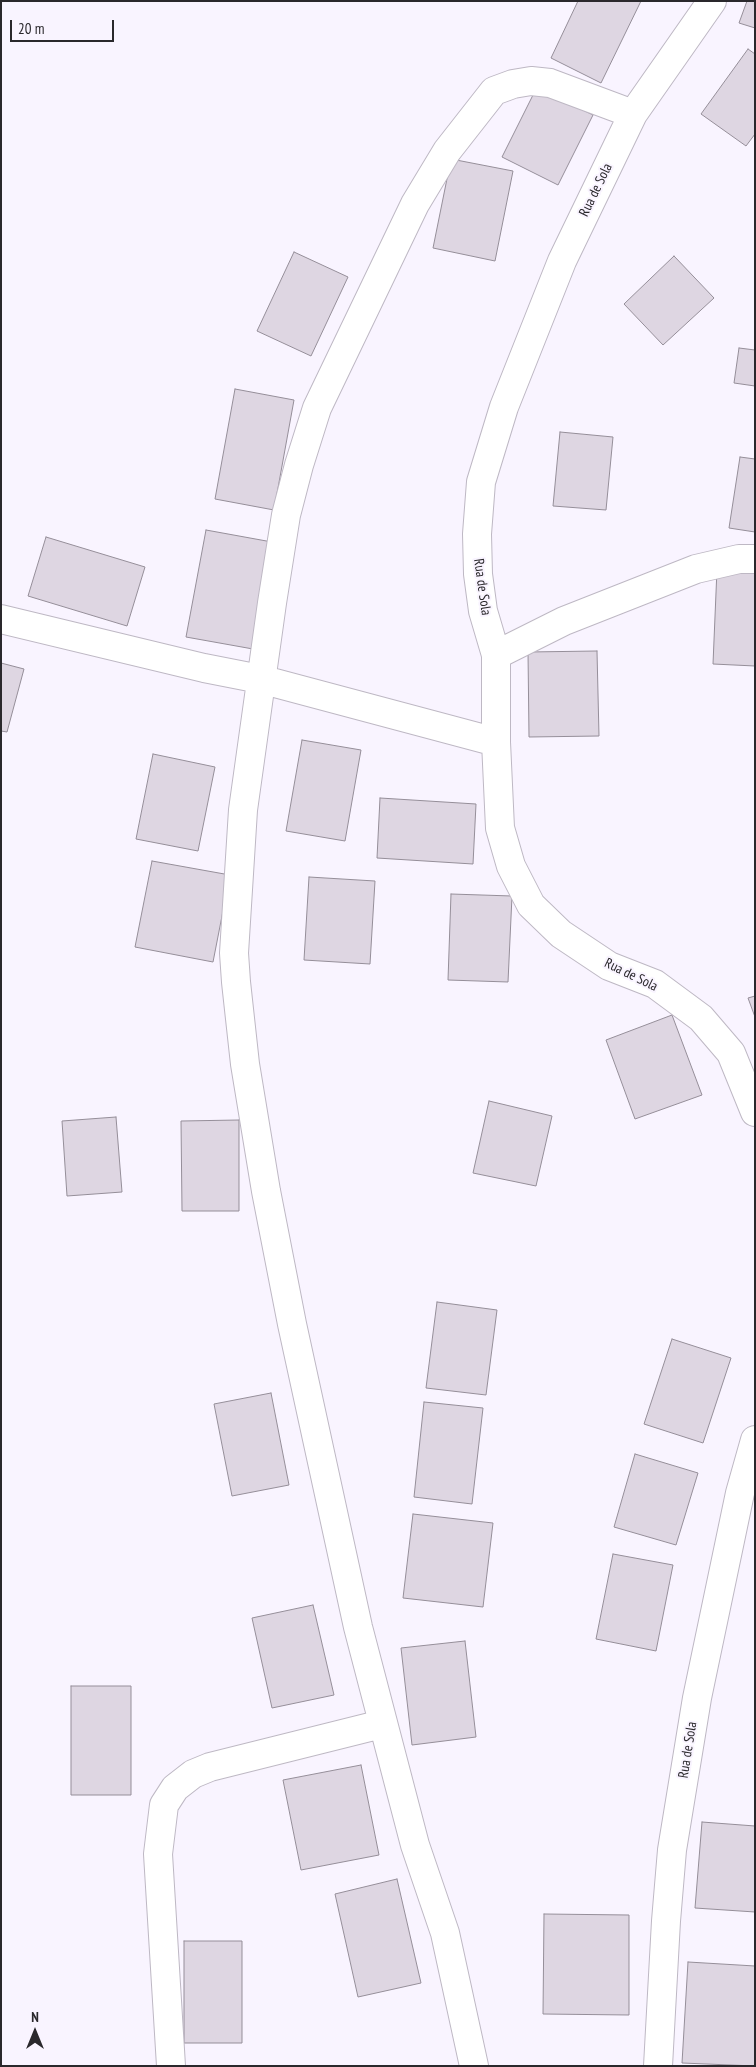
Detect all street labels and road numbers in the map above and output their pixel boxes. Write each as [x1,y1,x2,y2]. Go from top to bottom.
street label: Rua de Sola [576,161,616,219]
street label: Rua de Sola [470,558,494,616]
street label: Rua de Sola [602,955,660,995]
street label: Rua de Sola [675,1720,701,1780]

